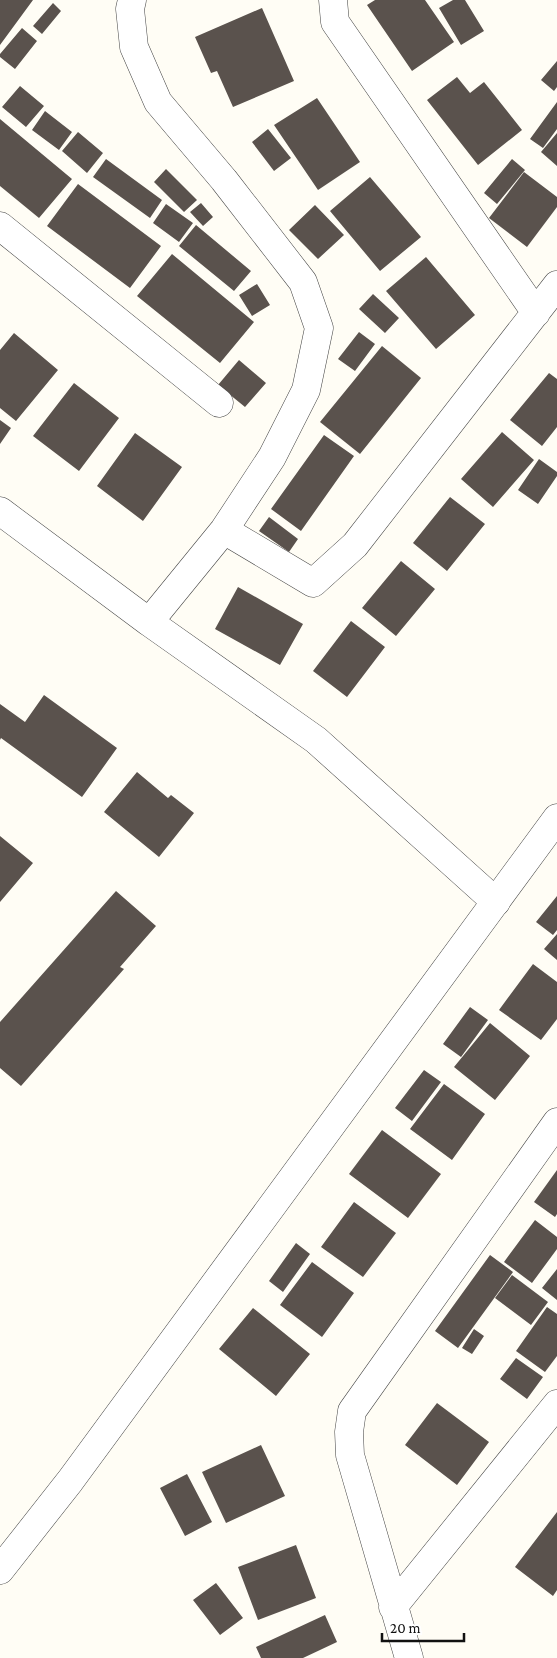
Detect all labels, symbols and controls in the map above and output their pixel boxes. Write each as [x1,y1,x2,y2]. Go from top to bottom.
scale bar [382,1610,464,1642]
text: 20 m [390,1620,421,1636]

